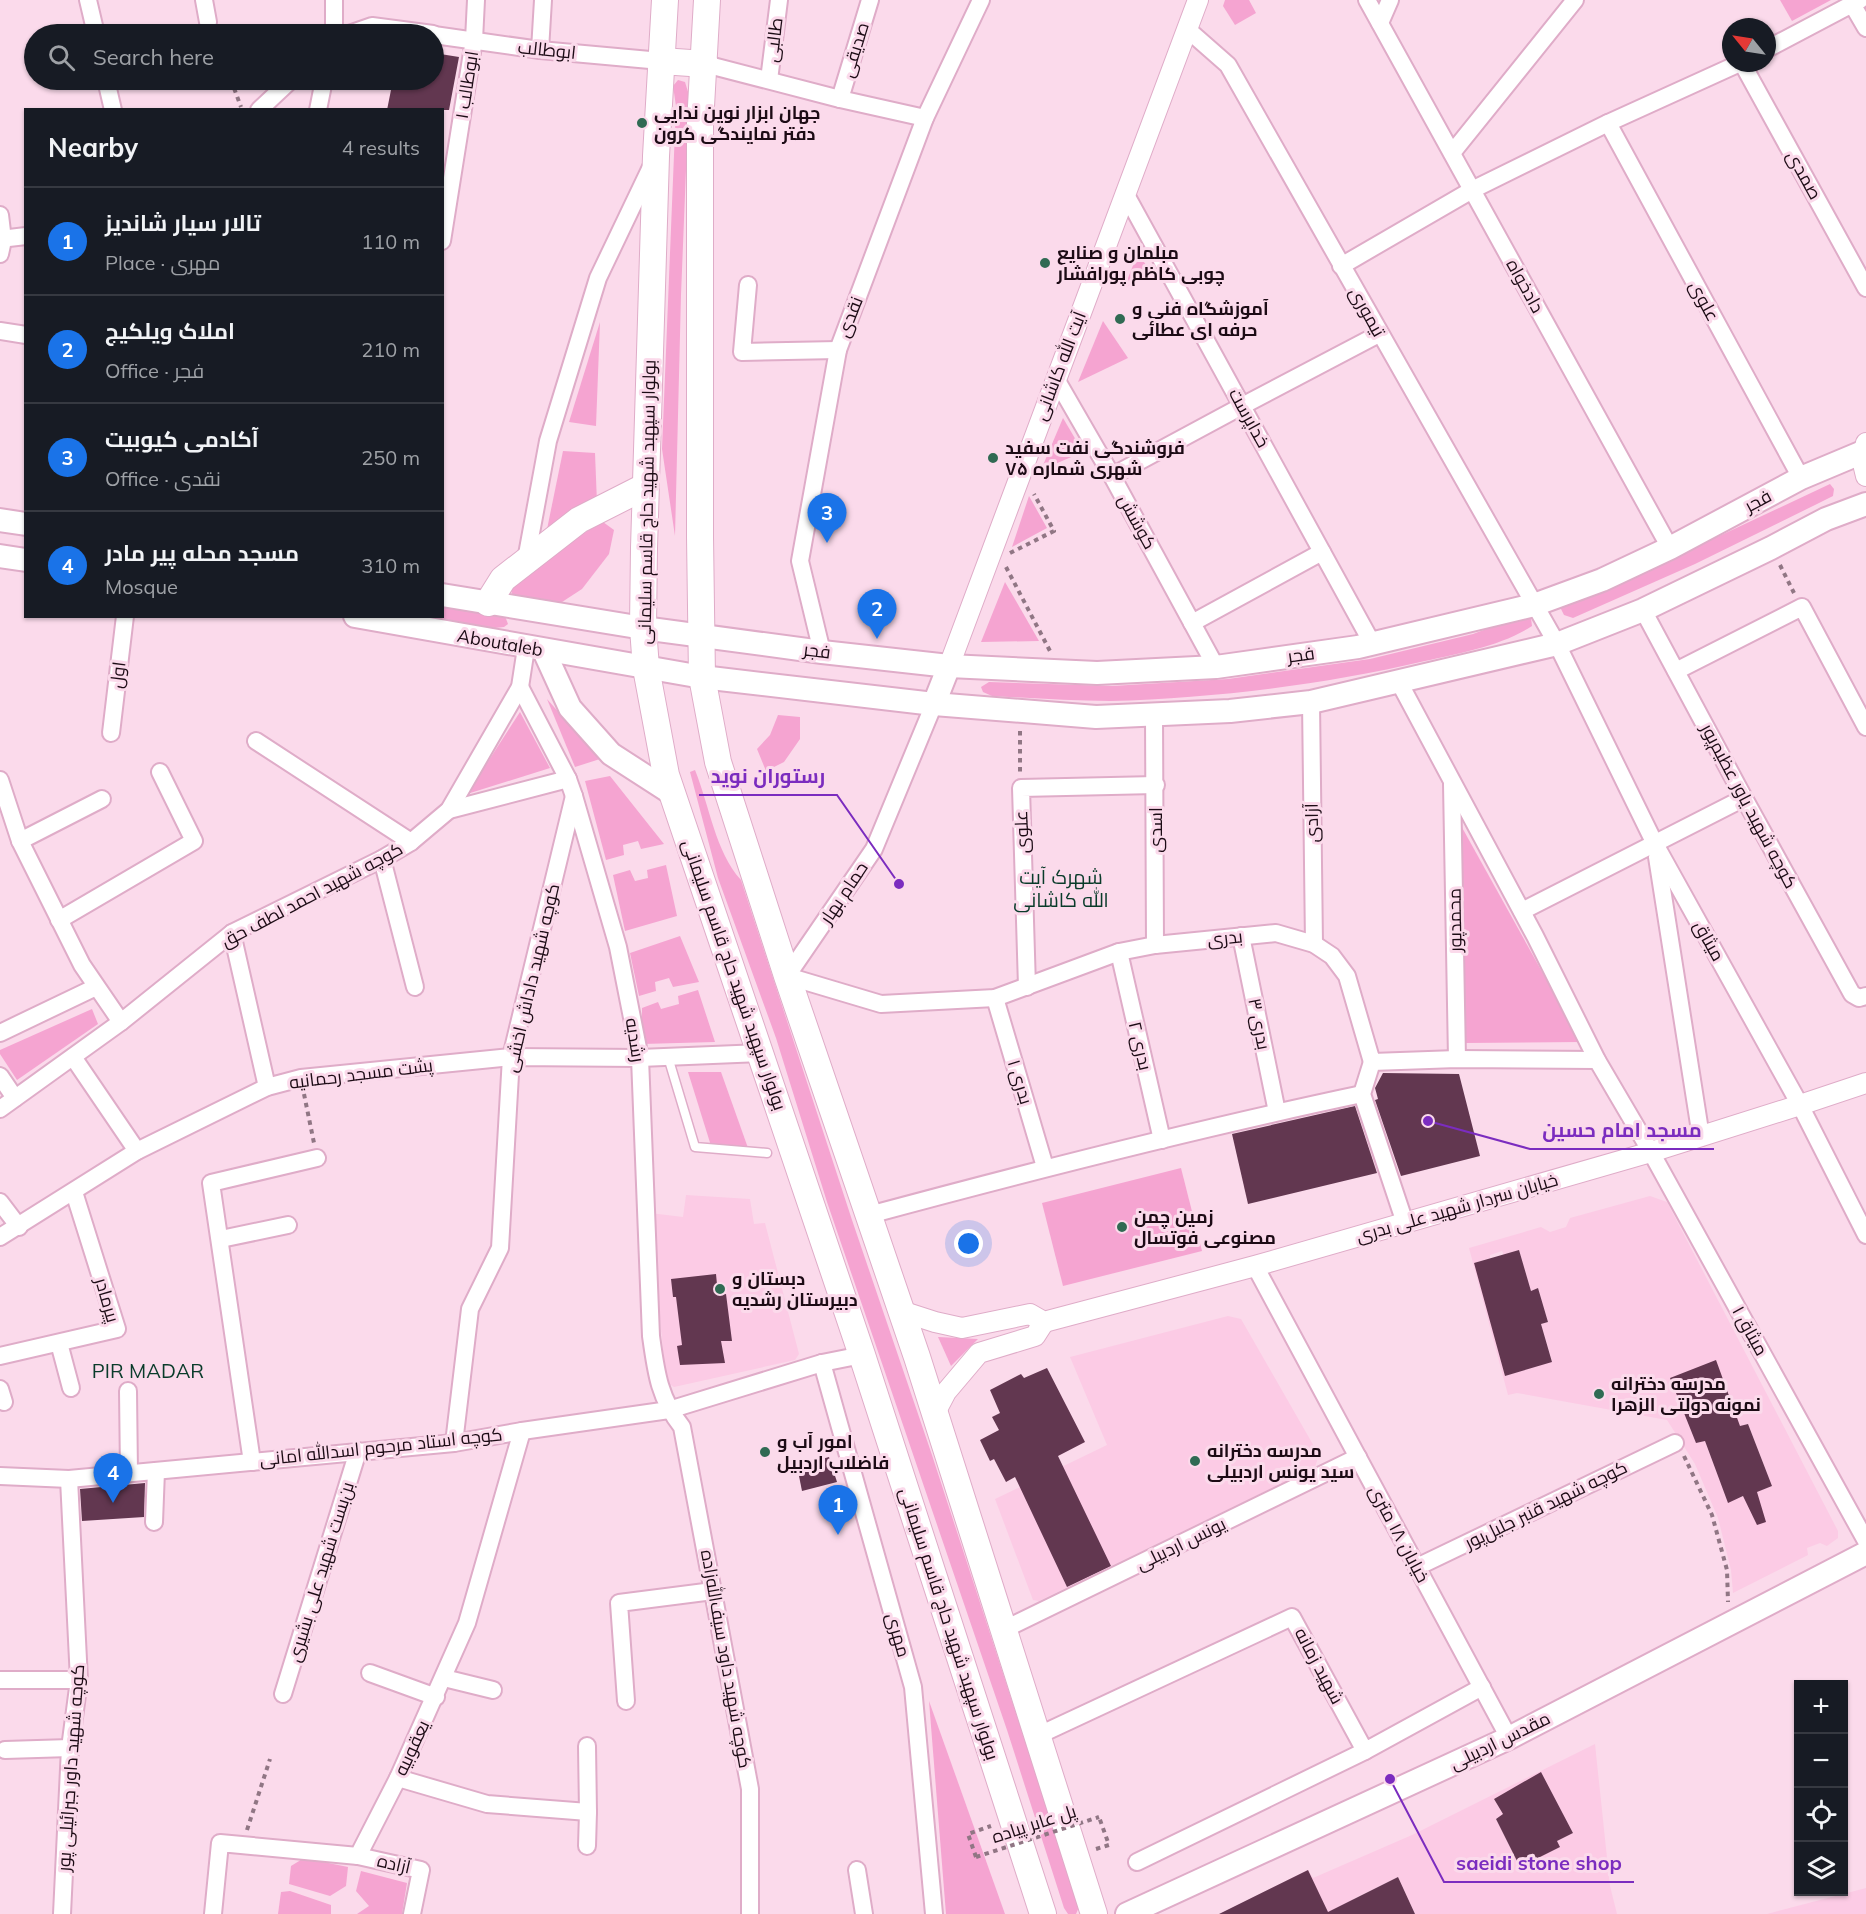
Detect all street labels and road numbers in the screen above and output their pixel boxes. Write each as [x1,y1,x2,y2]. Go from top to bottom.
street label: طالبی [759,16,788,64]
street label: صدیقی [835,19,874,80]
street label: ابوطالب [517,35,577,64]
street label: ابوطالب ۱ [450,49,483,121]
street label: صمدی [1782,146,1827,203]
street label: دادخواه [1501,255,1550,317]
street label: علوی [1684,277,1725,325]
street label: تیموری [1344,283,1391,341]
street label: نقدی [831,293,868,341]
street label: آیت الله کاشانی [1028,308,1091,424]
street label: بولوار سپهبد شهید حاج قاسم سلیمانی [633,359,661,645]
street label: خداپرست [1223,384,1275,452]
street label: فجر [1739,484,1775,518]
street label: کوشش [1113,490,1162,553]
street label: Aboutaleb [455,624,545,661]
street label: فجر [801,637,832,664]
street label: فجر [1285,641,1316,668]
street label: اول [104,660,131,690]
street label: کوچه شهید یاور عظیم‌پور [1695,718,1803,893]
street label: آزادی [1300,803,1323,843]
street label: اسدی [1144,807,1167,853]
street label: علوی [1009,810,1034,854]
street label: بولوار سپهبد شهید حاج قاسم سلیمانی [676,836,792,1114]
street label: کوچه شهید احمد لطف حق [217,837,407,953]
street label: حمام بهار [814,857,874,930]
street label: کوچه شهید داداش اخشی [499,881,565,1075]
street label: محمدپور [1442,888,1468,953]
street label: میثاق [1688,916,1730,966]
street label: بدری [1206,924,1244,951]
street label: بدری ۳ [1243,996,1276,1052]
street label: رشدیه [621,1016,650,1064]
street label: بدری ۲ [1124,1019,1157,1073]
street label: پشت مسجد رحمانیه [288,1053,434,1095]
street label: بدری ۱ [1003,1057,1038,1107]
street label: خیابان سردار شهید علی بدری [1353,1168,1560,1247]
street label: پیرمادر [89,1274,125,1326]
street label: میثاق ۱ [1727,1302,1773,1360]
street label: کوچه استاد مرحوم اسدالله امانی [258,1422,504,1472]
street label: کوچه شهید قنبر جلیل‌پور [1460,1455,1631,1555]
street label: بن‌بست شهید علی بشیری [282,1479,359,1665]
street label: خیابان ۱۸ متری [1364,1481,1435,1587]
street label: بولوار سپهبد شهید حاج قاسم سلیمانی [894,1485,1004,1763]
street label: یونس اردبیلی [1132,1512,1230,1575]
street label: کوچه شهید داود سیف‌الله‌زاده [695,1548,757,1770]
street label: مهری [881,1610,916,1660]
street label: شهید زمانه [1290,1624,1349,1708]
street label: کوچه شهید داور جبرائیلی پور [52,1664,90,1873]
street label: مقدس اردبیلی [1446,1706,1554,1775]
street label: یعقوبیه [389,1716,434,1779]
street label: پل عابر پیاده [989,1799,1080,1849]
street label: آزاده [375,1849,413,1879]

